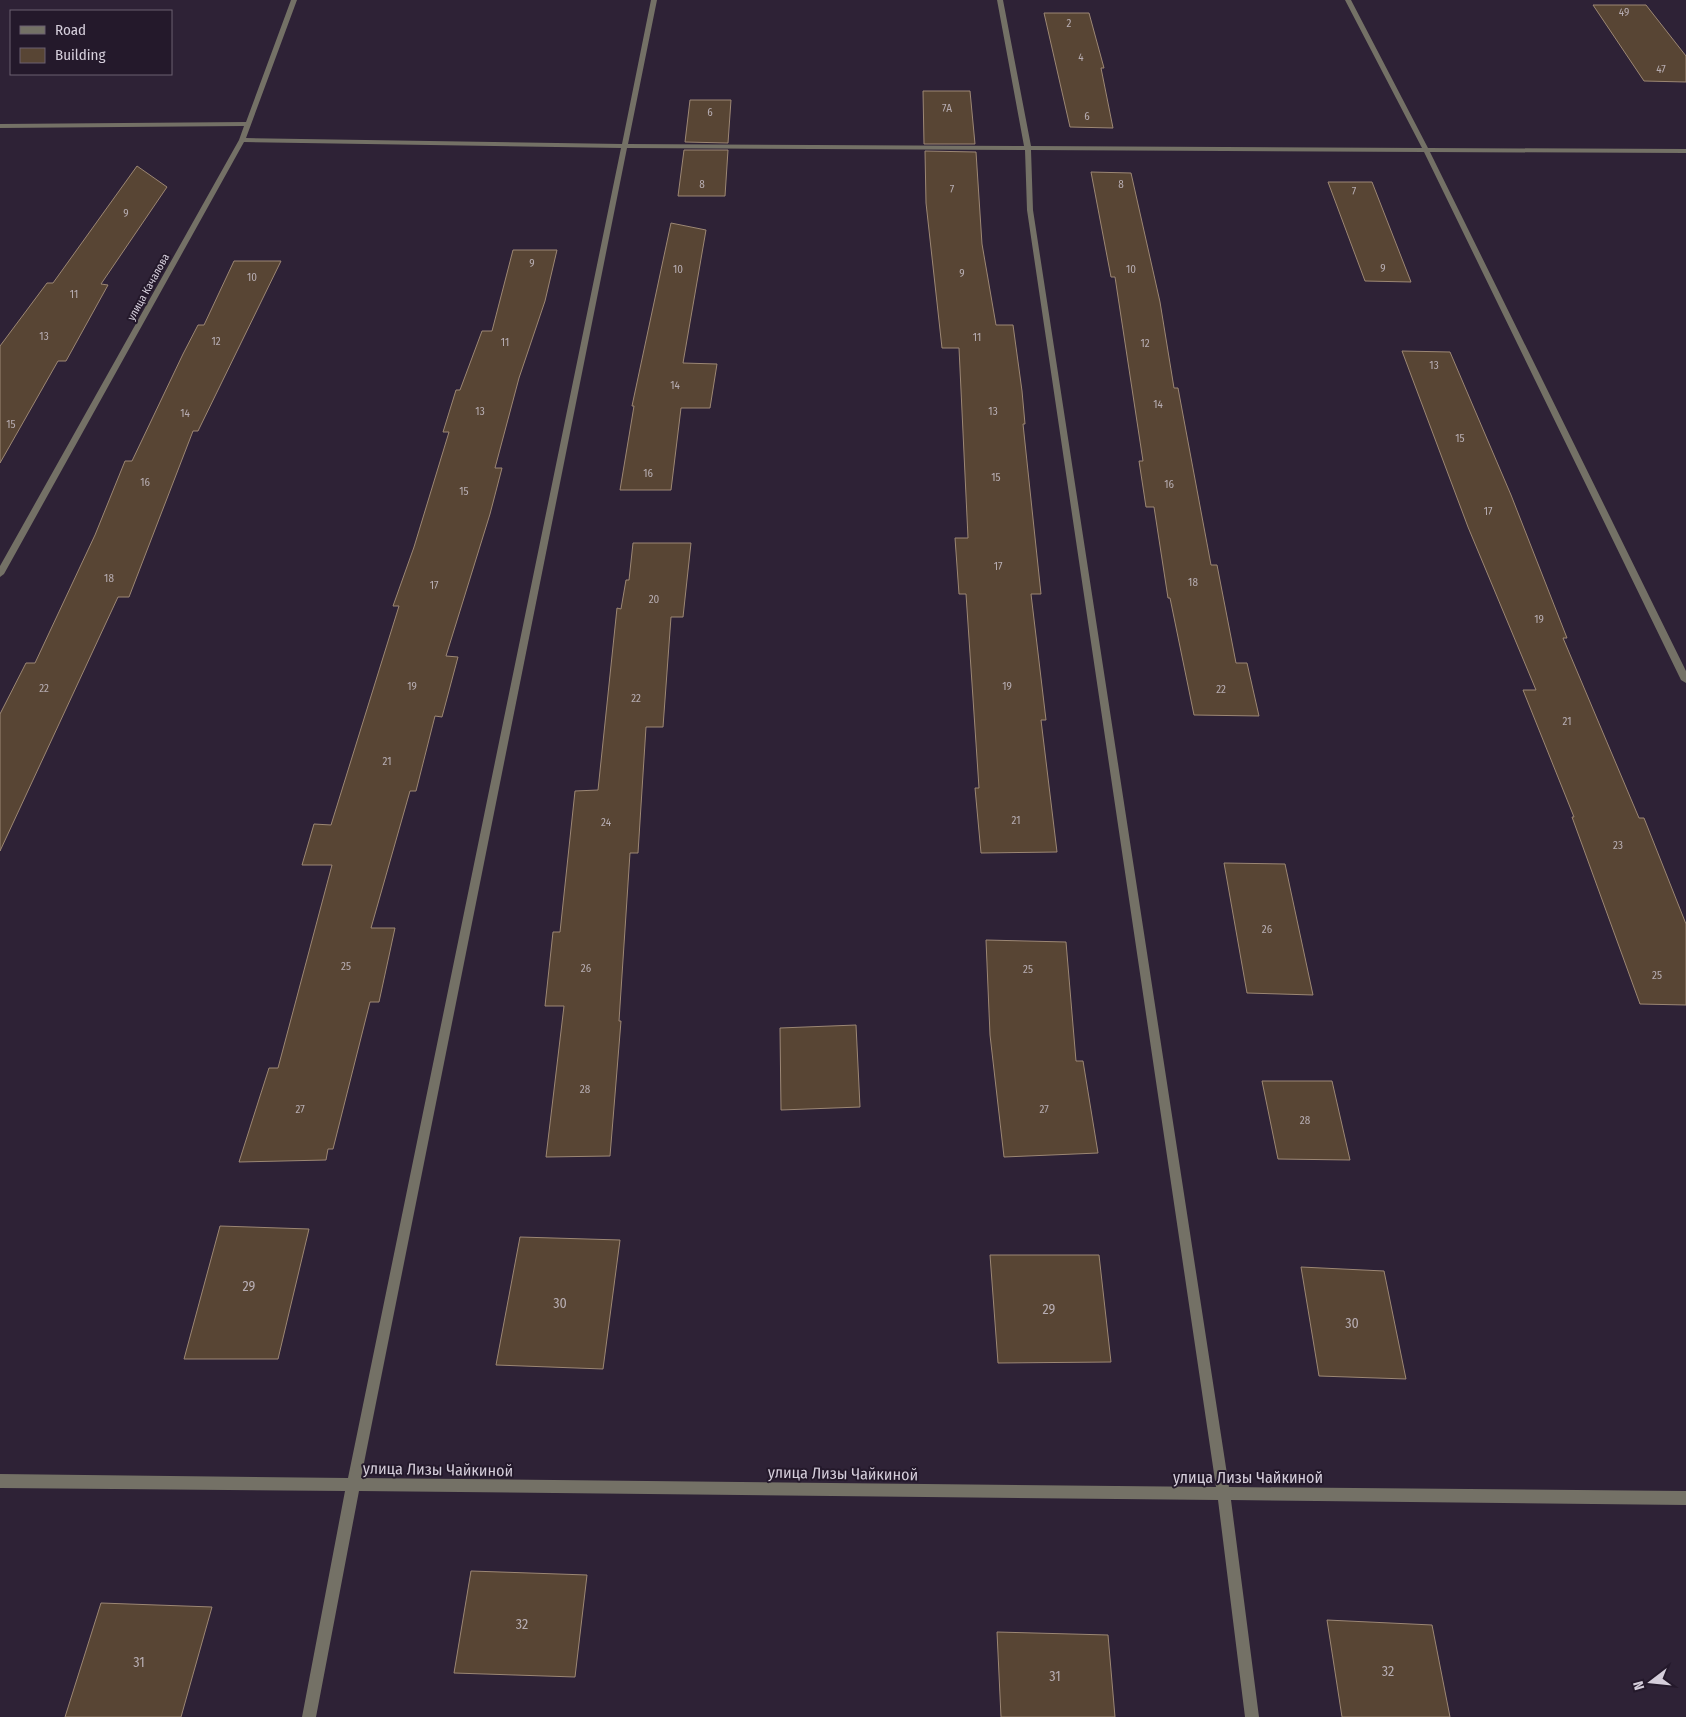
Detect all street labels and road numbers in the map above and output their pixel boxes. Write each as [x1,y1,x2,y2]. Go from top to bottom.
street label: улица Качалова [125,252,172,323]
street label: улица Лизы Чайкиной [363,1459,513,1480]
street label: улица Лизы Чайкиной [768,1463,918,1484]
street label: улица Лизы Чайкиной [1173,1468,1323,1487]

